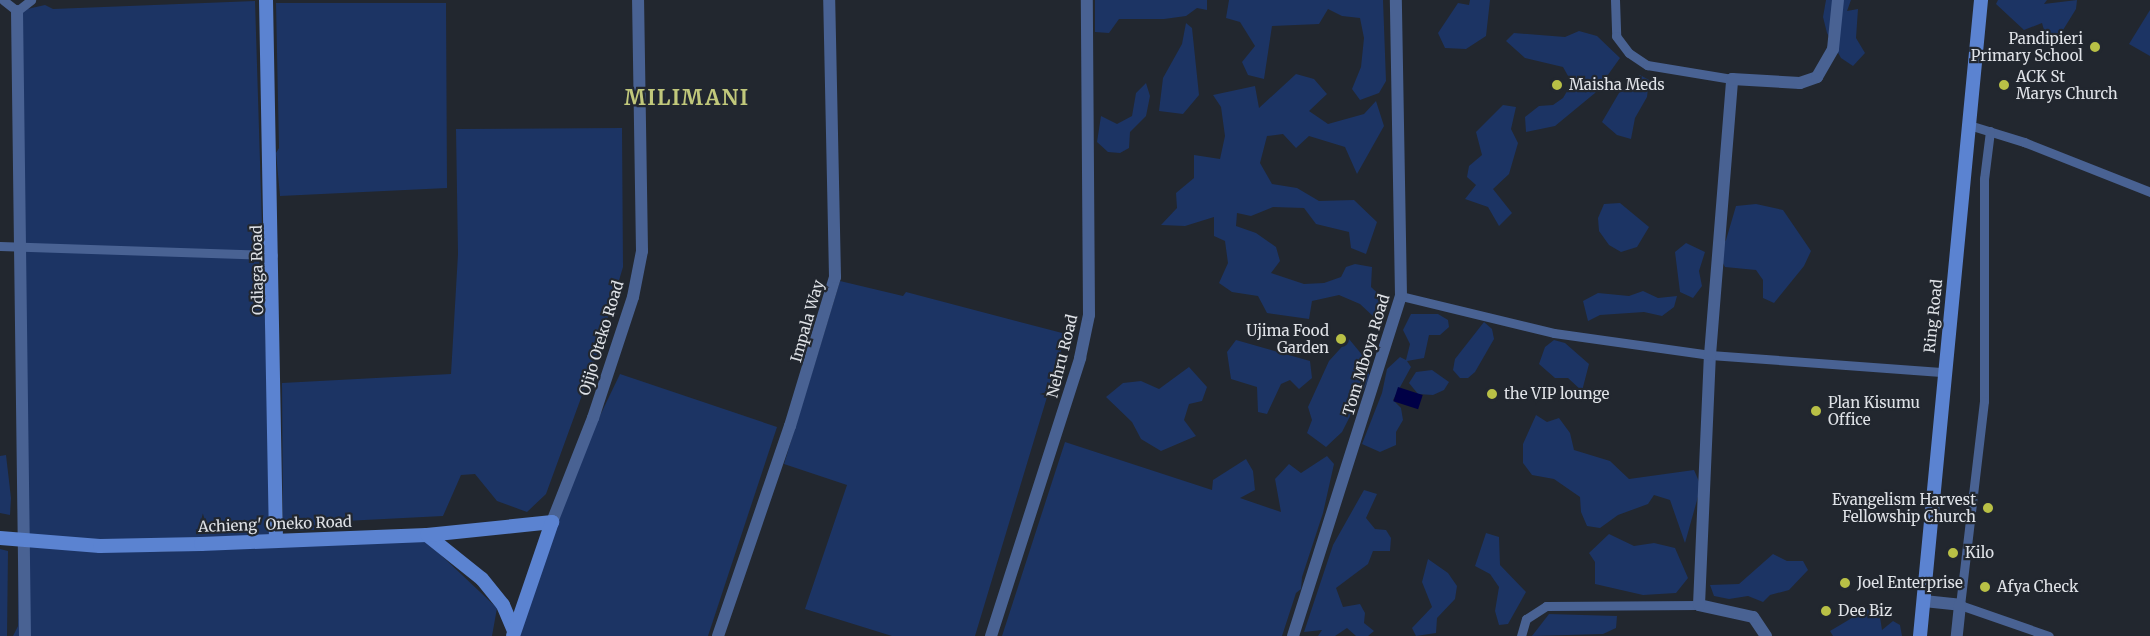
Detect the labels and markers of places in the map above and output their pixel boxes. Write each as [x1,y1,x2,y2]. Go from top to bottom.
place label: Pandipieri Primary School [1971,29,2083,64]
marker: Pandipieri Primary School [2088,40,2102,54]
place label: ACK St Marys Church [2016,67,2118,102]
place label: Maisha Meds [1569,76,1665,94]
marker: Maisha Meds [1550,78,1564,92]
marker: ACK St Marys Church [1997,78,2011,92]
place label: Ujima Food Garden [1246,321,1329,356]
marker: Ujima Food Garden [1334,332,1348,346]
place label: the VIP lounge [1504,385,1609,403]
marker: the VIP lounge [1485,387,1499,401]
place label: Plan Kisumu Office [1828,393,1920,428]
marker: Plan Kisumu Office [1809,404,1823,418]
place label: Evangelism Harvest Fellowship Church [1832,490,1976,525]
marker: Evangelism Harvest Fellowship Church [1981,501,1995,515]
place label: Kilo [1965,544,1994,562]
marker: Kilo [1946,546,1960,560]
place label: Joel Enterprise [1857,574,1963,592]
marker: Joel Enterprise [1838,576,1852,590]
place label: Afya Check [1997,578,2078,596]
marker: Afya Check [1978,580,1992,594]
place label: Dee Biz [1838,602,1892,620]
marker: Dee Biz [1819,604,1833,618]

